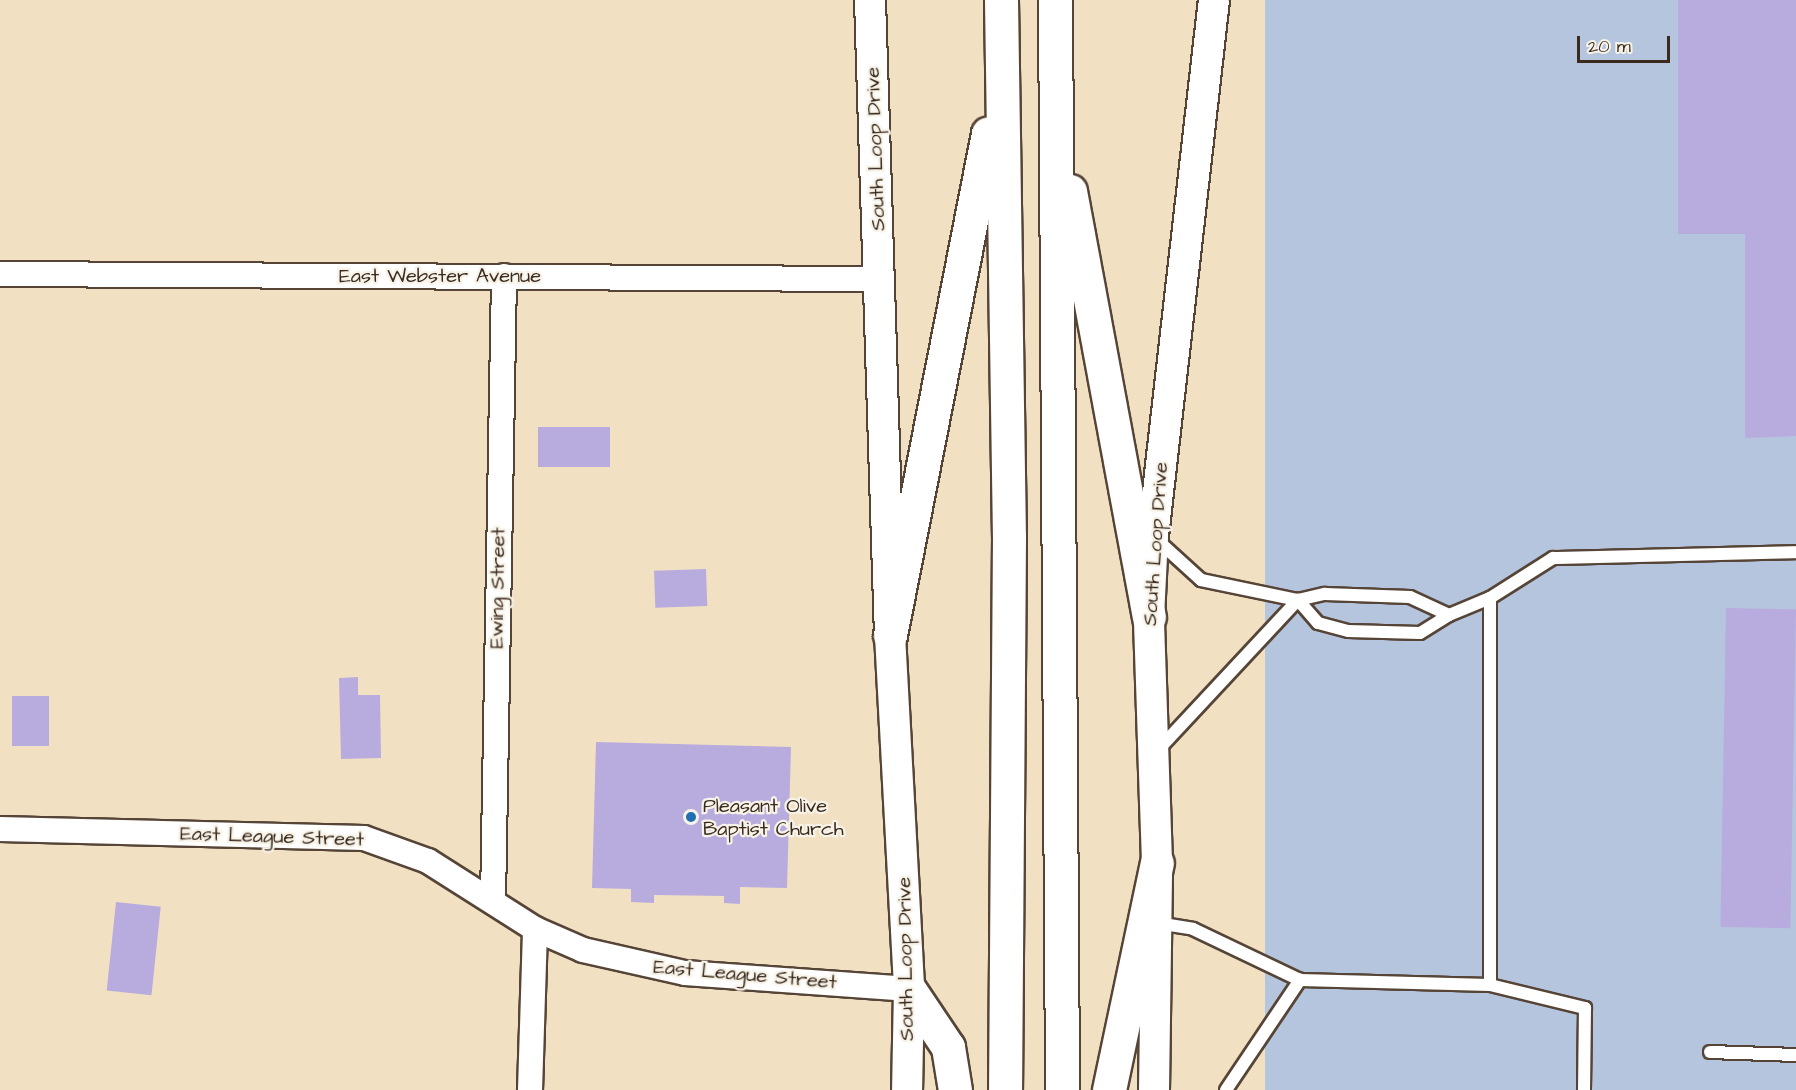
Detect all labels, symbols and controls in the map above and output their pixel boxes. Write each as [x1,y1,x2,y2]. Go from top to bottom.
scale bar [1580,24,1673,62]
text: 20 m [1588,34,1631,59]
street label: South Loop Drive [861,67,891,231]
street label: East Webster Avenue [339,264,541,288]
street label: South Loop Drive [1138,461,1174,627]
street label: Ewing Street [485,527,511,649]
place label: Pleasant Olive Baptist Church [703,794,844,841]
marker: Pleasant Olive Baptist Church [684,810,698,824]
street label: East League Street [180,822,364,852]
street label: South Loop Drive [893,877,919,1041]
street label: East League Street [652,955,838,995]

